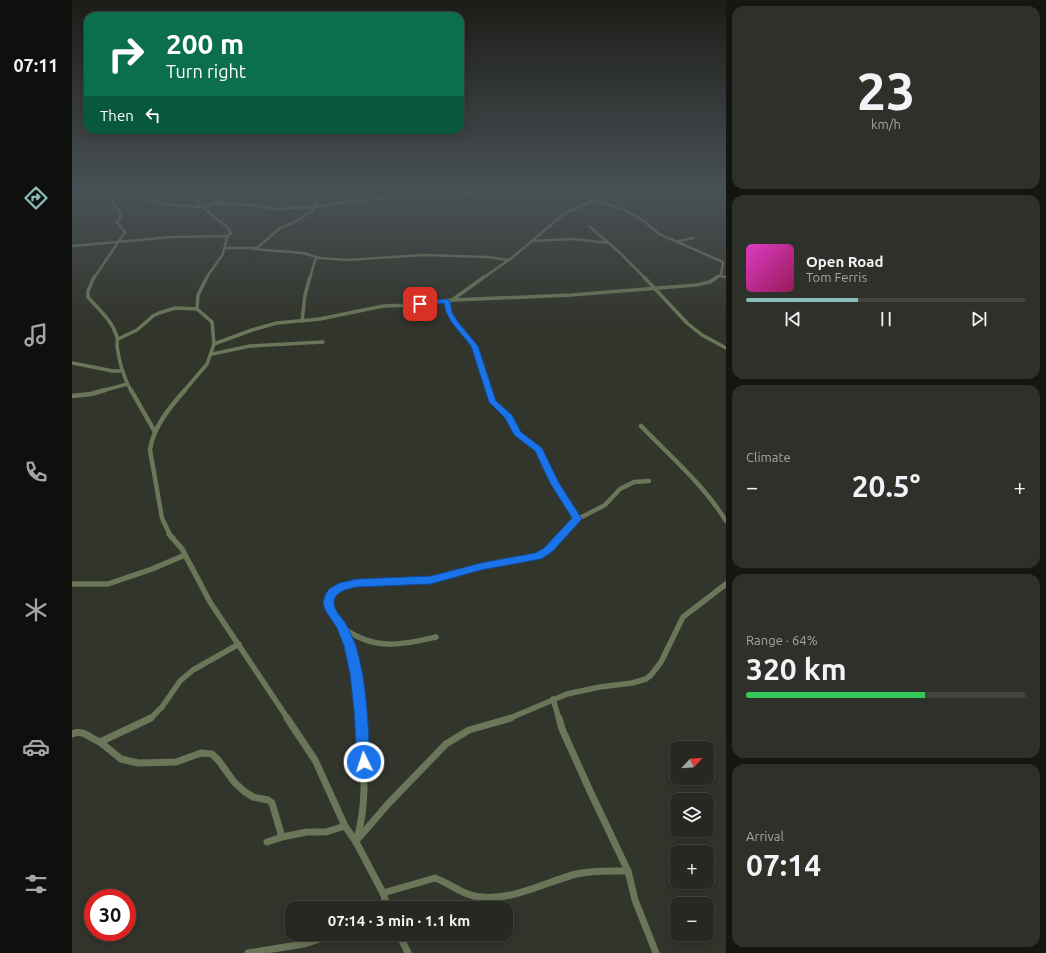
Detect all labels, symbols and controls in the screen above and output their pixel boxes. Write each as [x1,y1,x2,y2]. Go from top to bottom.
icon: right [100,28,152,80]
text: 200 m [166,28,244,59]
text: 07:11 [13,55,59,75]
text: Turn right [166,61,246,81]
text: 23 [857,62,915,120]
icon: left [142,104,164,126]
text: Then [100,107,134,124]
text: km/h [871,117,901,131]
icon: directions [22,184,50,212]
text: Open Road [806,253,883,270]
text: Tom Ferris [806,270,867,284]
pin [403,287,437,321]
icon: arrive [409,293,431,315]
icon: previous [782,308,804,330]
icon: pause [875,308,897,330]
icon: next [968,308,990,330]
icon: music [22,321,50,349]
text: Climate [746,450,791,464]
icon: phone [22,458,50,486]
text: 20.5° [852,469,920,503]
text: − [746,474,758,499]
text: + [1014,474,1026,499]
icon: climate [22,596,50,624]
text: Range · 64% [746,633,818,647]
text: 320 km [746,652,847,686]
icon: car [22,733,50,761]
position arrow [343,741,385,783]
north arrow [670,741,714,785]
map controls [670,741,714,941]
button: layers [670,793,714,837]
text: Arrival [746,829,784,843]
button: + [670,845,714,889]
text: 07:14 [746,848,821,882]
icon: filters [22,870,50,898]
speed limit sign: 30 [84,889,136,941]
button: − [670,897,714,941]
text: 07:14 · 3 min · 1.1 km [328,912,470,929]

